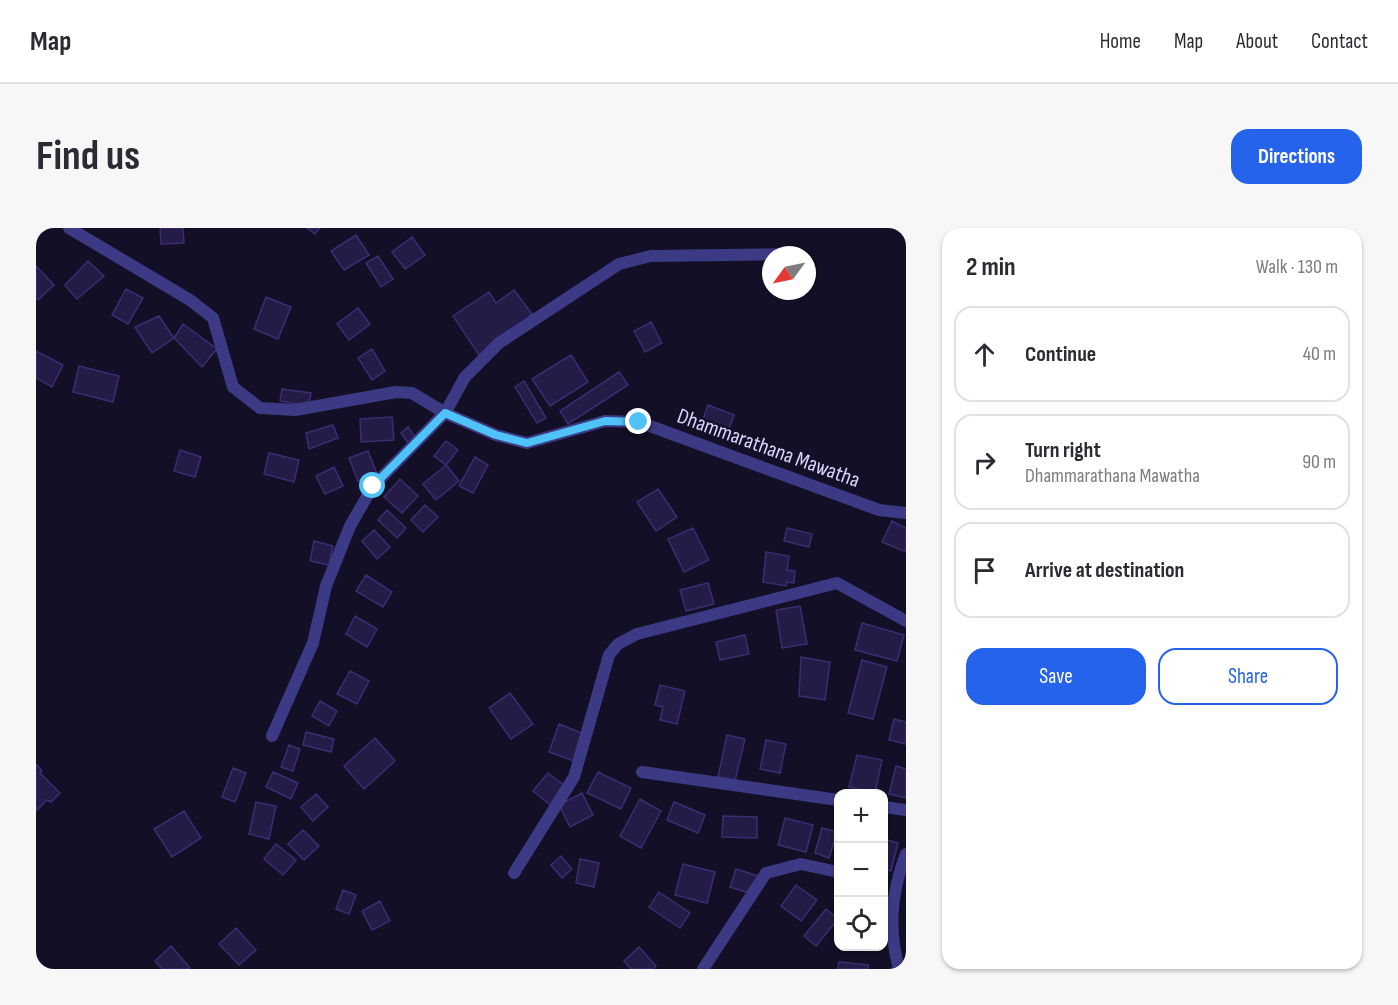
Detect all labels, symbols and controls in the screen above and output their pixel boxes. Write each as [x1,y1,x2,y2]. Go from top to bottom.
text: Map [30,25,71,58]
text: Home [1100,29,1141,54]
text: Map [1174,29,1203,54]
text: About [1236,29,1278,54]
text: Contact [1311,29,1368,54]
button: Directions [1231,129,1362,184]
text: Find us [36,131,140,182]
north arrow [762,246,816,300]
text: 2 min [966,252,1016,283]
text: Walk · 130 m [1256,255,1338,279]
icon: ahead [968,338,1001,371]
text: Continue [1025,341,1096,368]
text: 40 m [1303,342,1336,366]
street label: Dhammarathana Mawatha [673,403,864,494]
route end [625,408,651,434]
text: Turn right [1025,437,1101,464]
icon: right [968,446,1001,479]
text: 90 m [1302,450,1336,474]
text: Dhammarathana Mawatha [1025,464,1200,488]
route start [359,472,385,498]
icon: arrive [968,554,1001,587]
text: Arrive at destination [1025,557,1184,584]
button: Save [966,648,1146,705]
button: Share [1158,648,1338,705]
map controls [834,789,888,951]
button: + [834,789,888,843]
button: − [834,843,888,897]
button: locate [834,897,888,951]

